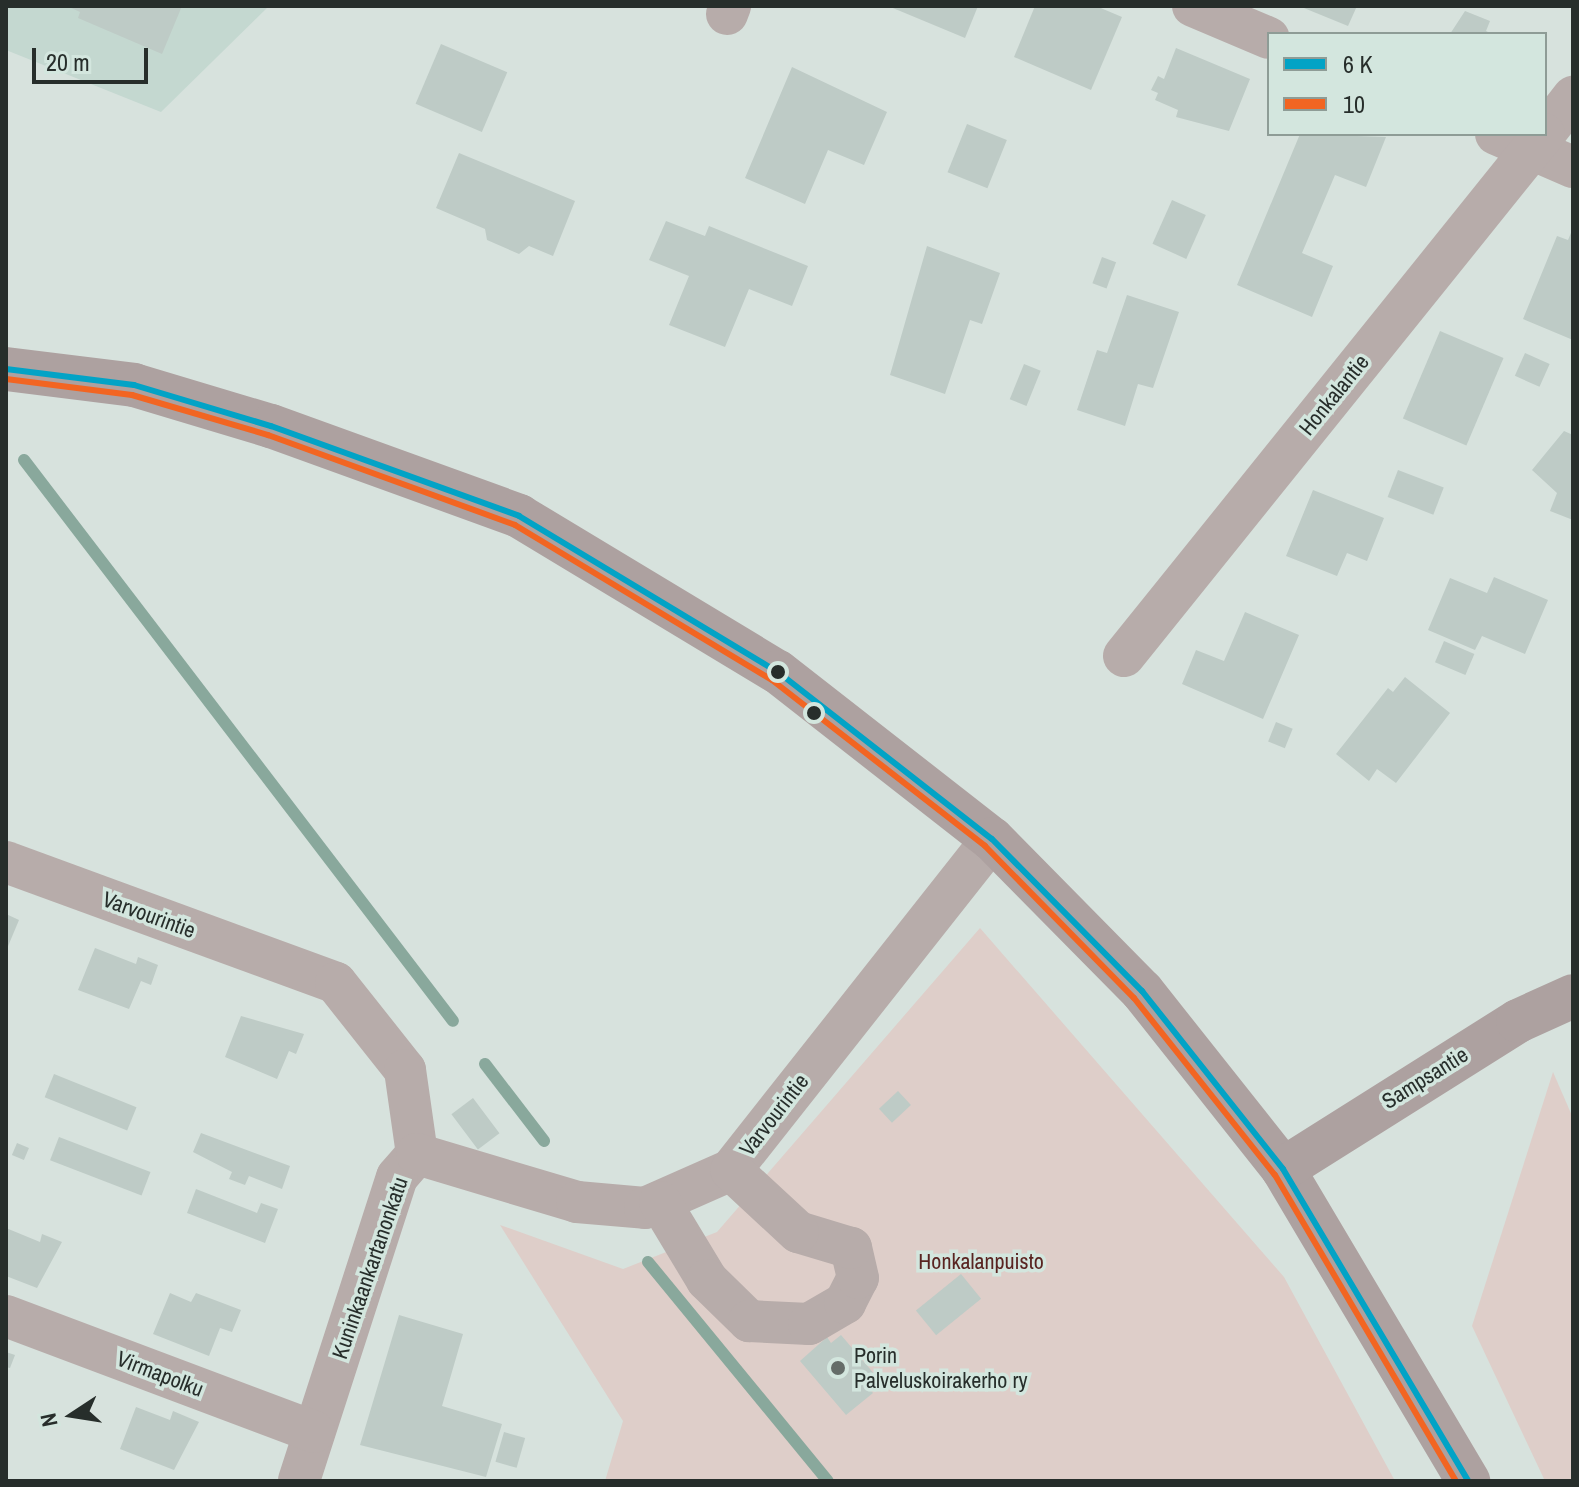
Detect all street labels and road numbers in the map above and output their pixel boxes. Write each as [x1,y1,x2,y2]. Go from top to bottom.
street label: Honkalantie [1293,349,1375,441]
street label: Varvourintie [99,886,199,944]
street label: Sampsantie [1377,1041,1473,1115]
street label: Varvourintie [734,1069,814,1161]
street label: Kuninkaankartanonkatu [326,1174,414,1362]
street label: Virmapolku [113,1345,207,1403]

